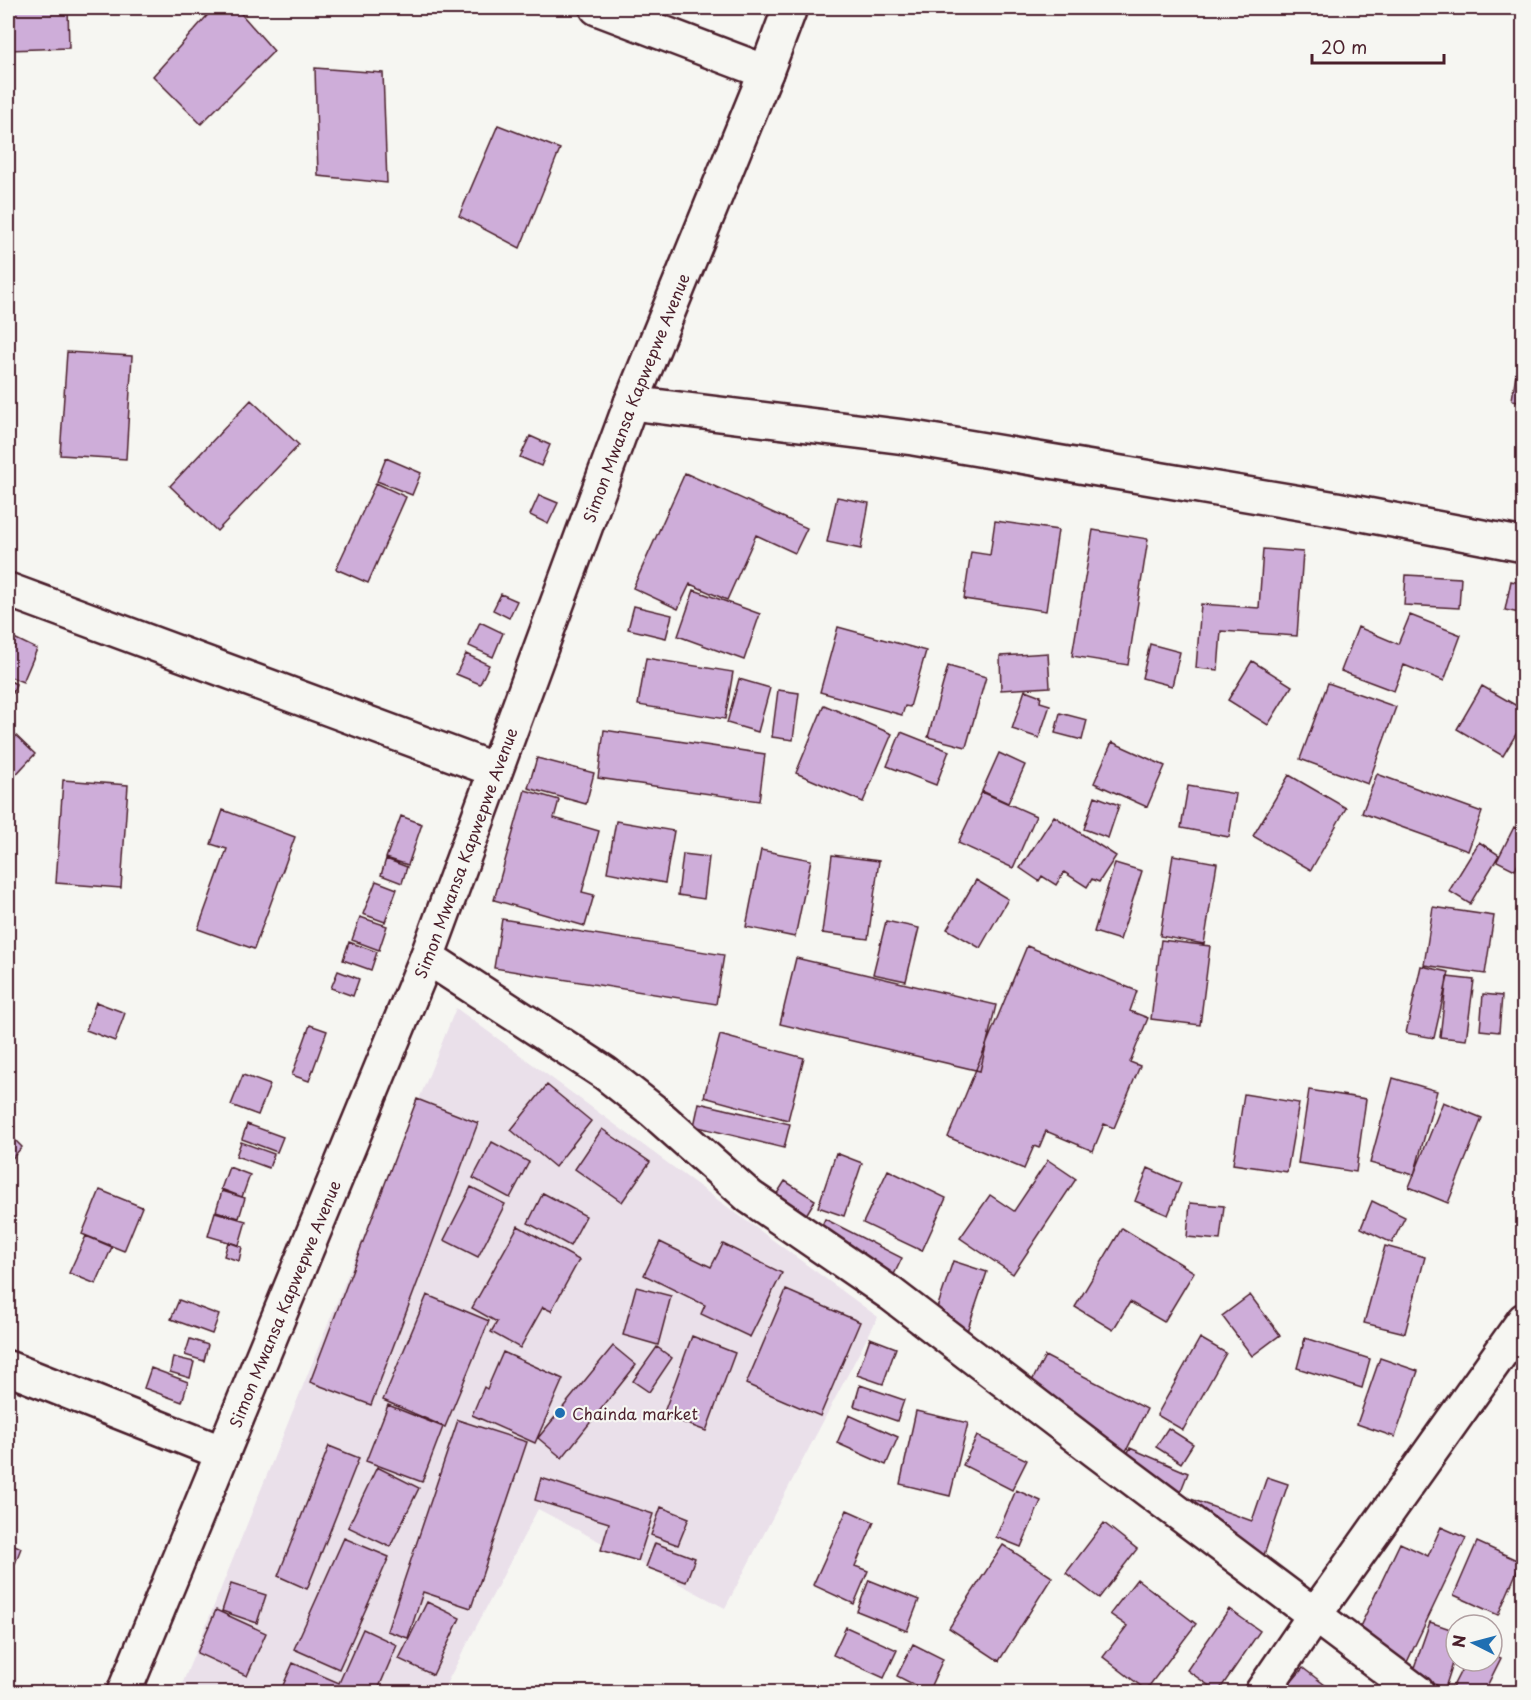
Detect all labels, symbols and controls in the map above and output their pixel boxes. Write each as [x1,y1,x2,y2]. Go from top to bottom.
scale bar [1312,27,1444,65]
text: 20 m [1321,33,1367,60]
street label: Simon Mwansa Kapwepwe Avenue [576,269,695,526]
street label: Simon Mwansa Kapwepwe Avenue [408,724,523,982]
street label: Simon Mwansa Kapwepwe Avenue [222,1176,346,1431]
place label: Chainda market [572,1401,698,1425]
marker: Chainda market [553,1406,567,1420]
north arrow [1444,1613,1504,1673]
text: N [1445,1634,1471,1649]

